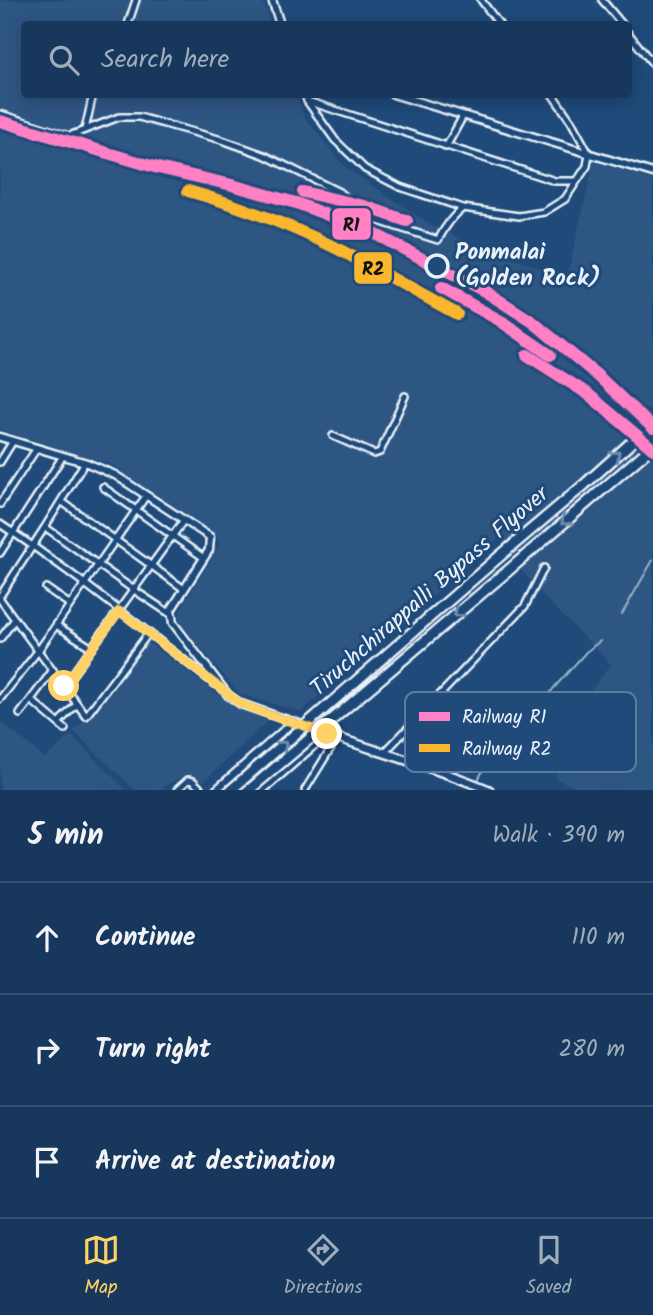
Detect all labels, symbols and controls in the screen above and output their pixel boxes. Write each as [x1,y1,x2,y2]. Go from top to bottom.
search box [21,21,632,98]
text: Search here [101,39,229,81]
icon: search [45,41,83,79]
line badge: R1 [331,207,372,241]
text: R1 [342,211,360,241]
place label: Ponmalai (Golden Rock) [455,235,601,297]
line badge: R2 [353,251,393,285]
marker: Ponmalai (Golden Rock) [425,254,449,278]
text: R2 [362,255,384,285]
one-way arrow [608,451,621,463]
street label: Tiruchchirappalli Bypass Flyover [302,477,559,706]
one-way arrow [560,513,573,525]
one-way arrow [453,605,466,617]
route start [48,670,79,701]
legend [405,692,636,772]
text: Railway R1 [462,703,547,733]
route end [311,718,342,749]
text: Railway R2 [462,735,552,765]
one-way arrow [275,741,288,753]
text: 5 min [28,812,104,860]
text: Walk · 390 m [493,818,625,854]
text: Continue [95,917,196,959]
icon: ahead [28,919,66,957]
text: 110 m [572,920,625,956]
text: Turn right [95,1029,211,1071]
icon: right [28,1031,66,1069]
text: 280 m [559,1032,625,1068]
text: Arrive at destination [95,1141,335,1183]
icon: arrive [28,1143,66,1181]
tab: Map [82,1231,120,1303]
tab: Directions [284,1231,362,1303]
tab: Saved [526,1231,571,1303]

